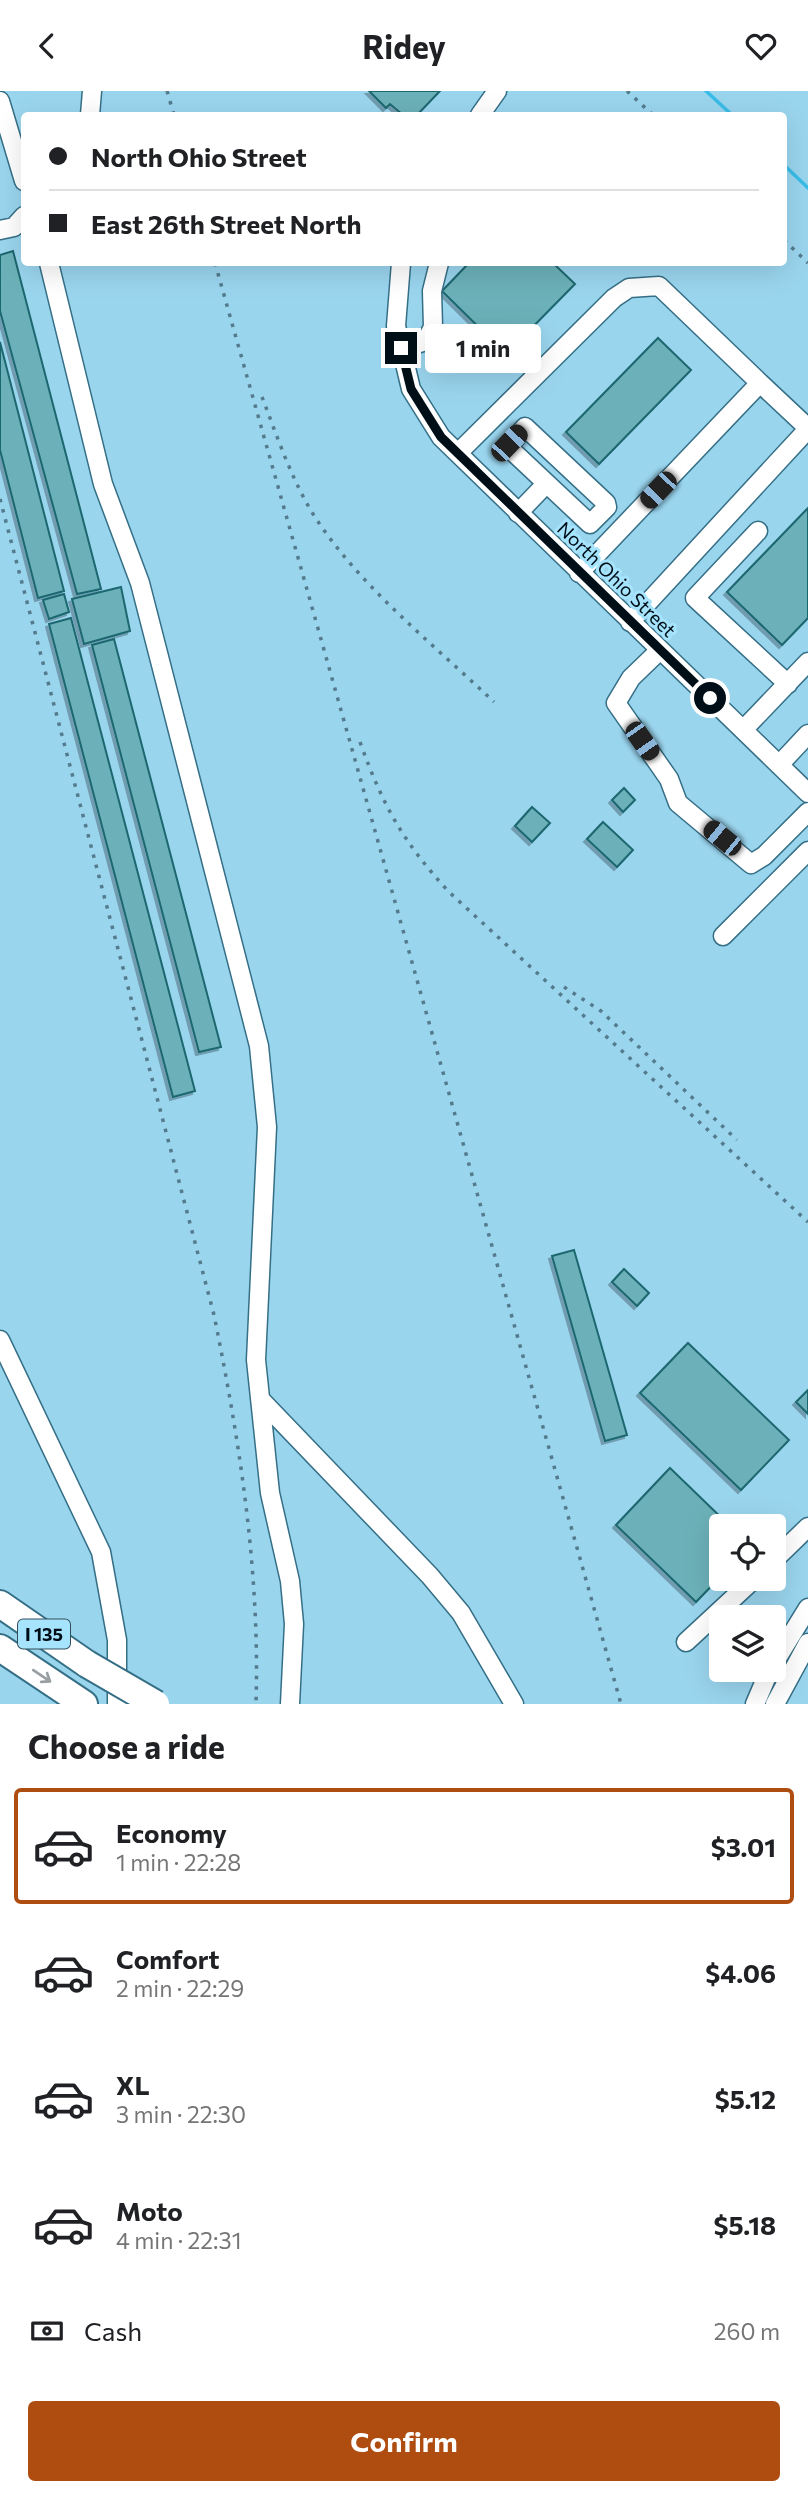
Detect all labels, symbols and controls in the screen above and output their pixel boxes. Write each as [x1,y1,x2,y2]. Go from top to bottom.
text: Ridey [362,26,446,66]
icon: back [28,27,66,65]
icon: heart [742,27,780,65]
text: North Ohio Street [91,141,307,172]
text: East 26th Street North [91,208,362,239]
callout: 1 min [426,323,541,373]
route end [385,332,417,364]
text: 1 min [456,334,510,362]
car [487,421,532,465]
car [636,468,681,512]
street label: North Ohio Street [553,517,681,641]
route start [694,682,726,714]
car [622,718,663,764]
car [700,817,745,859]
map controls [709,1514,786,1682]
button: locate [709,1514,786,1591]
button: layers [709,1605,786,1682]
road number: I 135 [18,1619,70,1649]
one-way arrow [32,1669,51,1683]
text: Choose a ride [28,1726,225,1766]
icon: car [32,1815,95,1878]
text: Economy [116,1817,227,1848]
text: $3.01 [711,1831,776,1862]
text: 1 min · 22:28 [116,1848,241,1876]
icon: car [32,1941,95,2004]
text: Comfort [116,1943,219,1974]
text: $4.06 [705,1957,776,1988]
text: 2 min · 22:29 [116,1974,244,2002]
icon: car [32,2067,95,2130]
text: XL [116,2069,150,2100]
text: $5.12 [715,2083,776,2114]
text: 3 min · 22:30 [116,2100,246,2128]
icon: car [32,2193,95,2256]
text: Moto [116,2195,183,2226]
text: $5.18 [713,2209,776,2240]
text: 4 min · 22:31 [116,2226,242,2254]
icon: cash [28,2312,66,2350]
text: Cash [84,2315,142,2346]
text: 260 m [714,2317,780,2345]
button: Confirm [28,2401,780,2481]

